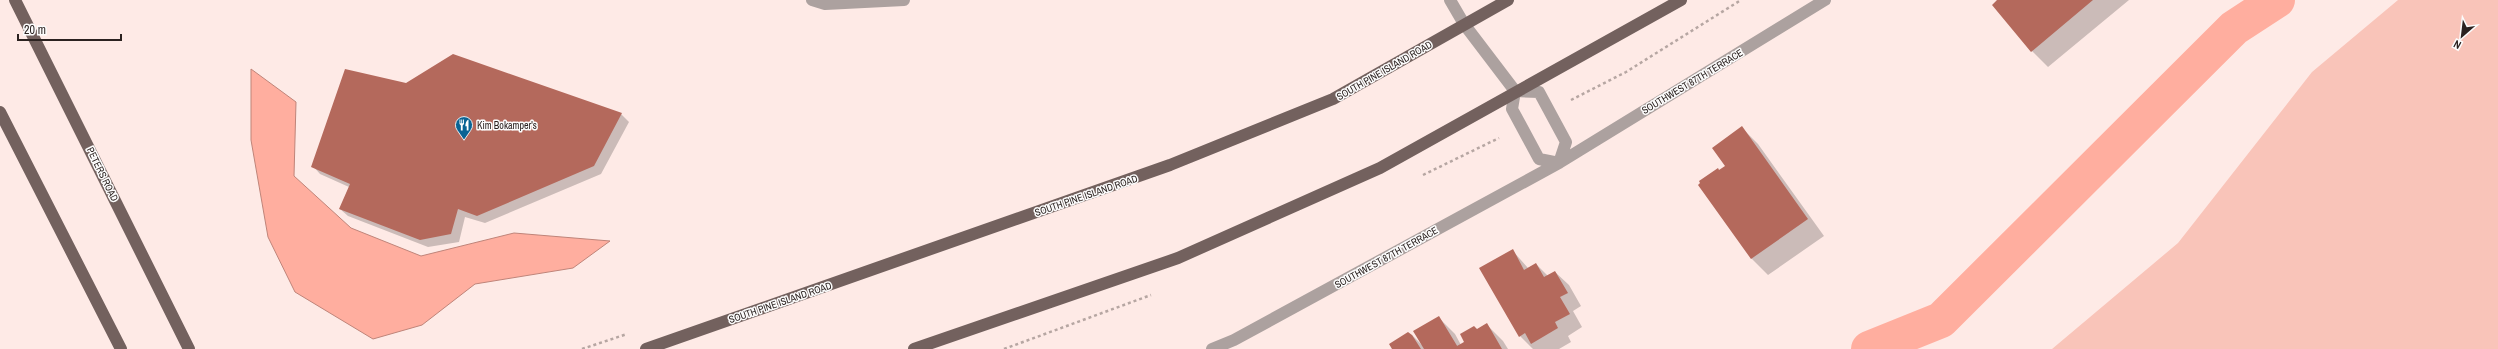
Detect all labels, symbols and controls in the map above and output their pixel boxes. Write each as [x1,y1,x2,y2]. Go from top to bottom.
scale bar [18,16,121,42]
north arrow [2442,16,2482,56]
text: 20 m [24,22,46,38]
text: N [2451,37,2463,53]
street label: SOUTH PINE ISLAND ROAD [1334,38,1434,103]
street label: SOUTHWEST 87TH TERRACE [1639,46,1745,117]
restaurant icon: Kim Bokamper's [454,115,474,140]
place label: Kim Bokamper's [477,119,537,132]
street label: PETERS ROAD [84,145,121,204]
street label: SOUTH PINE ISLAND ROAD [1033,172,1139,219]
street label: SOUTHWEST 87TH TERRACE [1332,224,1440,291]
street label: SOUTH PINE ISLAND ROAD [727,279,833,326]

